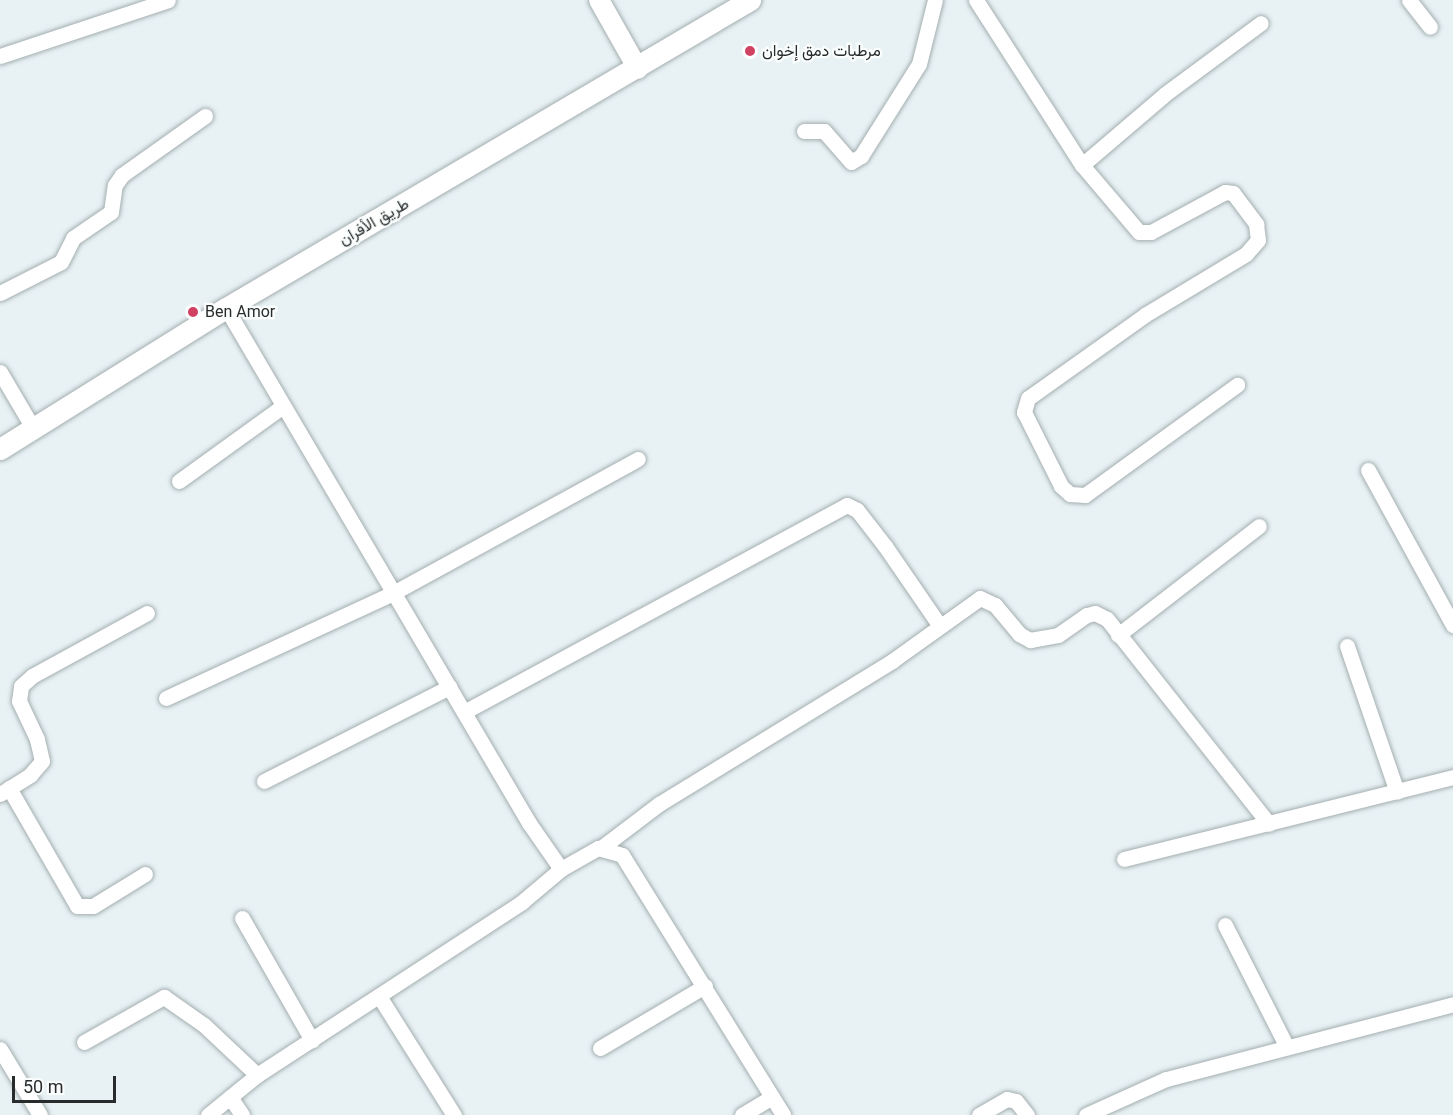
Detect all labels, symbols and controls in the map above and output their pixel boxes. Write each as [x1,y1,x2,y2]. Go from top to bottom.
place label: مرطبات دمق إخوان [762,41,881,61]
marker: مرطبات دمق إخوان [743,44,757,58]
street label: طريق الأفران [336,194,412,250]
place label: Ben Amor [205,302,275,322]
marker: Ben Amor [186,305,200,319]
scale bar [15,1064,118,1102]
text: 50 m [23,1076,63,1097]

